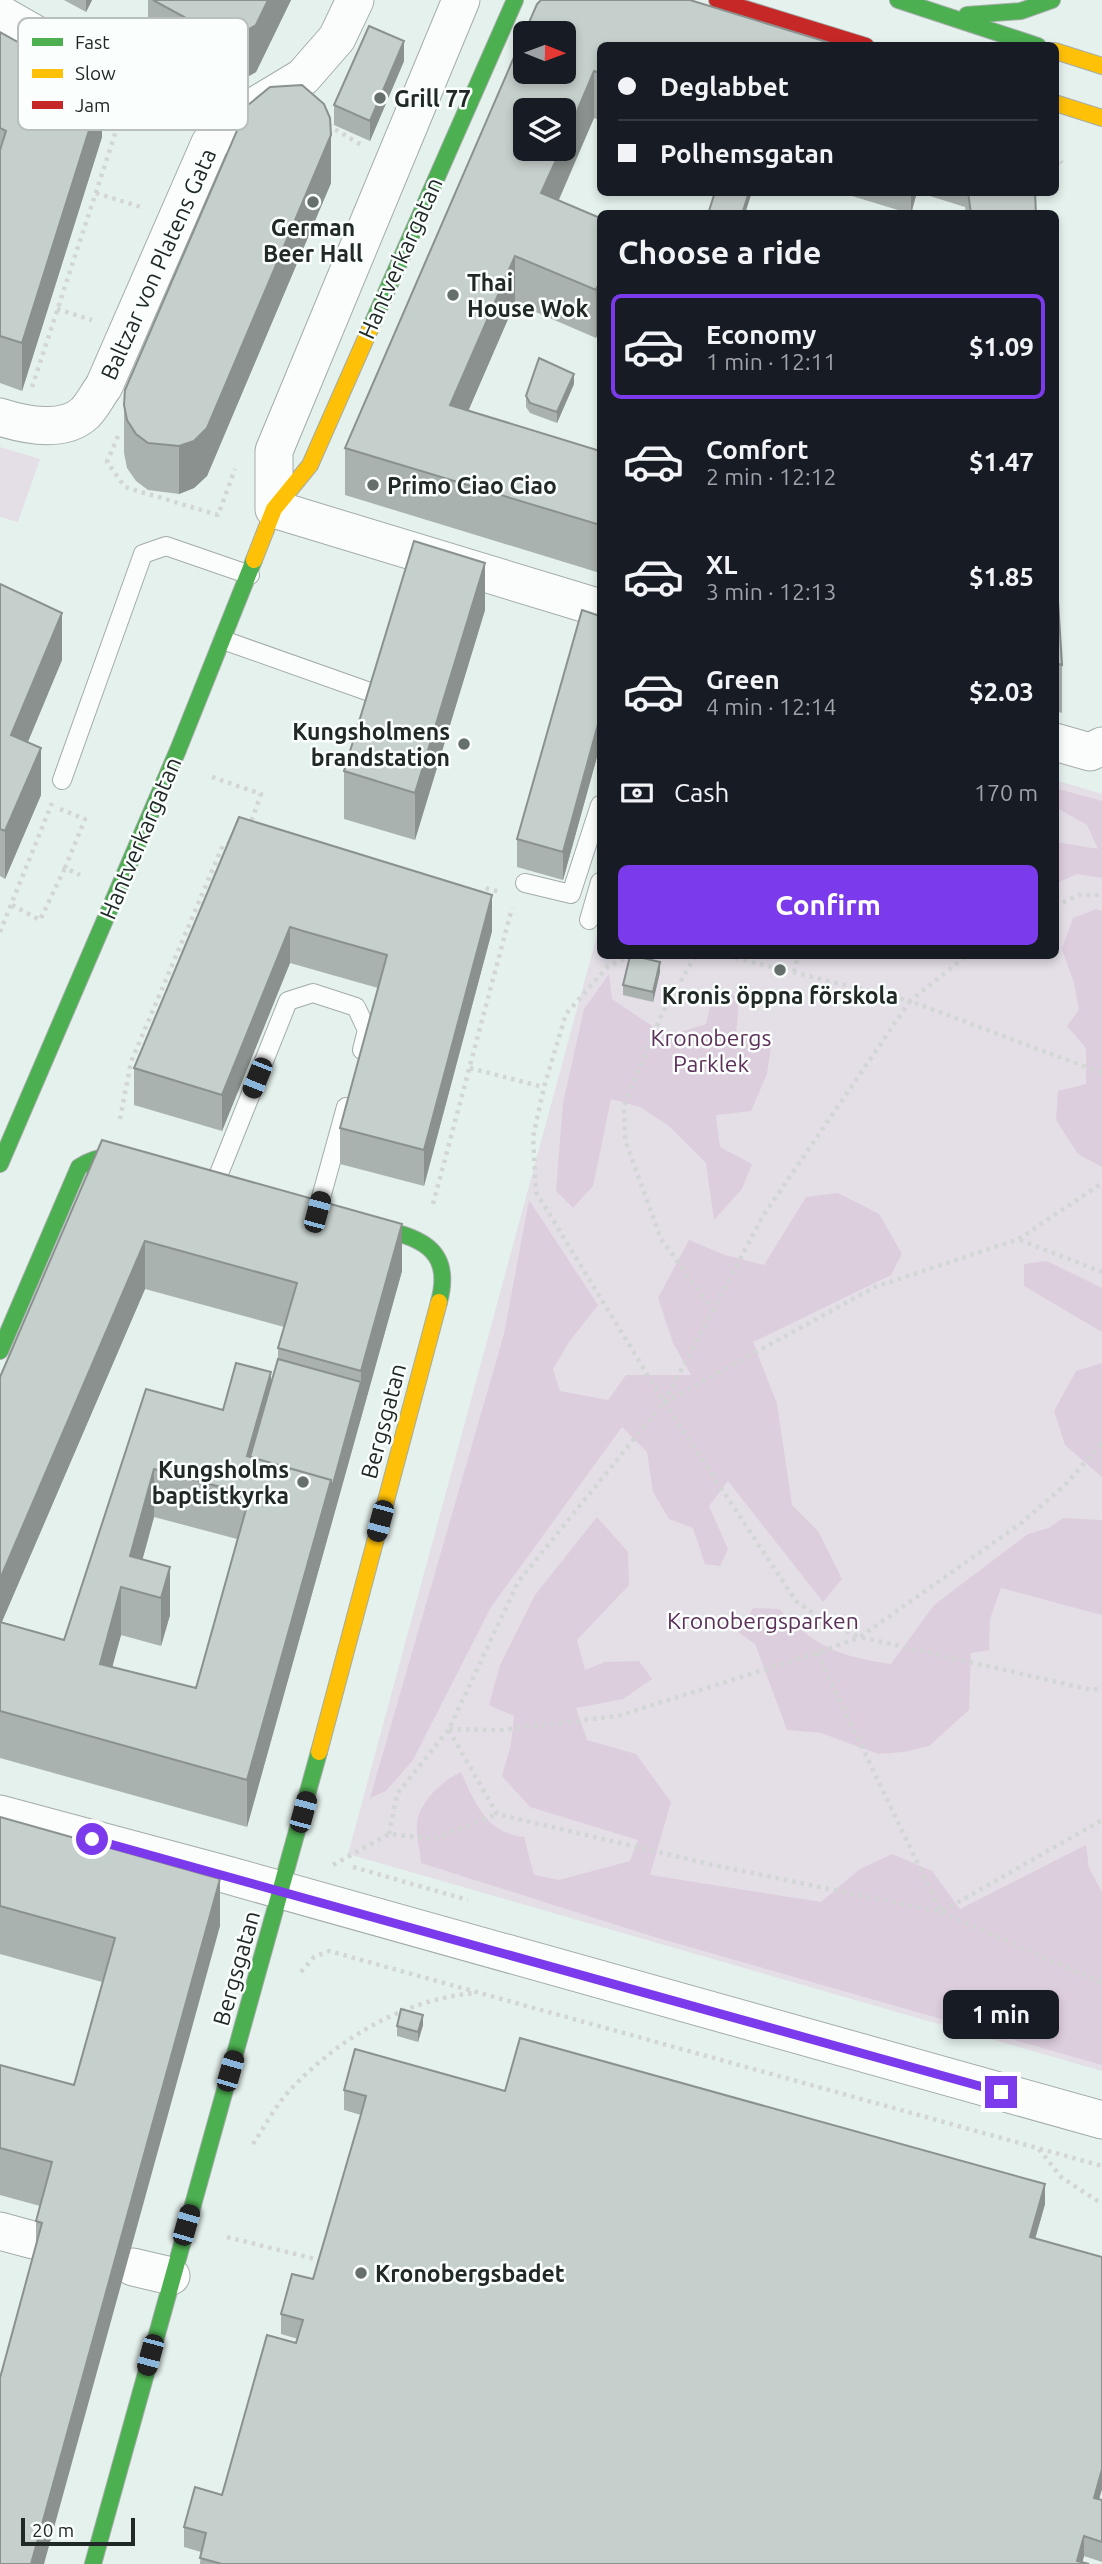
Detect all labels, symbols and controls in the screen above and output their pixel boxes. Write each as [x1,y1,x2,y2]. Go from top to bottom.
legend [18,18,248,130]
north arrow [513,21,576,84]
map controls [513,21,576,161]
text: Fast [75,31,110,53]
text: Slow [75,62,116,84]
text: Deglabbet [660,72,789,101]
place label: Grill 77 [394,86,471,111]
marker: Grill 77 [372,90,388,106]
text: Jam [75,94,111,116]
button: layers [513,98,576,161]
text: Polhemsgatan [660,139,834,168]
street label: Baltzar von Platens Gata [96,145,220,383]
street label: Hantverkargatan [353,174,447,342]
marker: German Beer Hall [305,194,321,210]
place label: German Beer Hall [263,215,363,266]
text: Choose a ride [618,234,821,270]
place label: Thai House Wok [467,270,588,321]
marker: Thai House Wok [445,287,461,303]
icon: car [622,315,685,378]
text: Economy [706,320,816,349]
text: $1.09 [969,332,1034,361]
text: 1 min · 12:11 [706,349,837,374]
icon: car [622,430,685,493]
text: Comfort [706,435,809,464]
text: $1.47 [969,447,1034,476]
text: 2 min · 12:12 [706,464,837,489]
place label: Primo Ciao Ciao [387,473,557,498]
marker: Primo Ciao Ciao [365,477,381,493]
icon: car [622,545,685,608]
text: XL [706,550,737,579]
text: $1.85 [969,562,1034,591]
text: 3 min · 12:13 [706,579,837,604]
icon: car [622,660,685,723]
text: Green [706,665,780,694]
text: $2.03 [969,677,1034,706]
text: 4 min · 12:14 [706,694,837,719]
place label: Kungsholmens brandstation [292,719,450,770]
marker: Kungsholmens brandstation [456,736,472,752]
street label: Hantverkargatan [95,753,185,923]
icon: cash [618,774,656,812]
text: Cash [674,778,729,807]
text: 170 m [974,780,1038,805]
button: Confirm [618,865,1038,945]
marker: Kronis öppna förskola [772,962,788,978]
place label: Kronis öppna förskola [662,983,898,1008]
park label: Kronobergs Parklek [651,1025,771,1076]
car [240,1055,275,1101]
car [302,1189,333,1235]
street label: Bergsgatan [356,1361,410,1481]
place label: Kungsholms baptistkyrka [152,1457,289,1508]
marker: Kungsholms baptistkyrka [295,1474,311,1490]
car [365,1498,396,1544]
park label: Kronobergsparken [667,1608,859,1633]
car [288,1789,319,1835]
route start [76,1823,108,1855]
street label: Bergsgatan [208,1908,264,2028]
callout: 1 min [943,1990,1059,2039]
text: 1 min [972,2002,1030,2027]
car [215,2048,246,2094]
route end [985,2076,1017,2108]
car [171,2202,202,2248]
place label: Kronobergsbadet [375,2261,565,2286]
marker: Kronobergsbadet [353,2265,369,2281]
car [135,2332,166,2378]
scale bar [21,2515,135,2547]
text: 20 m [32,2519,74,2541]

